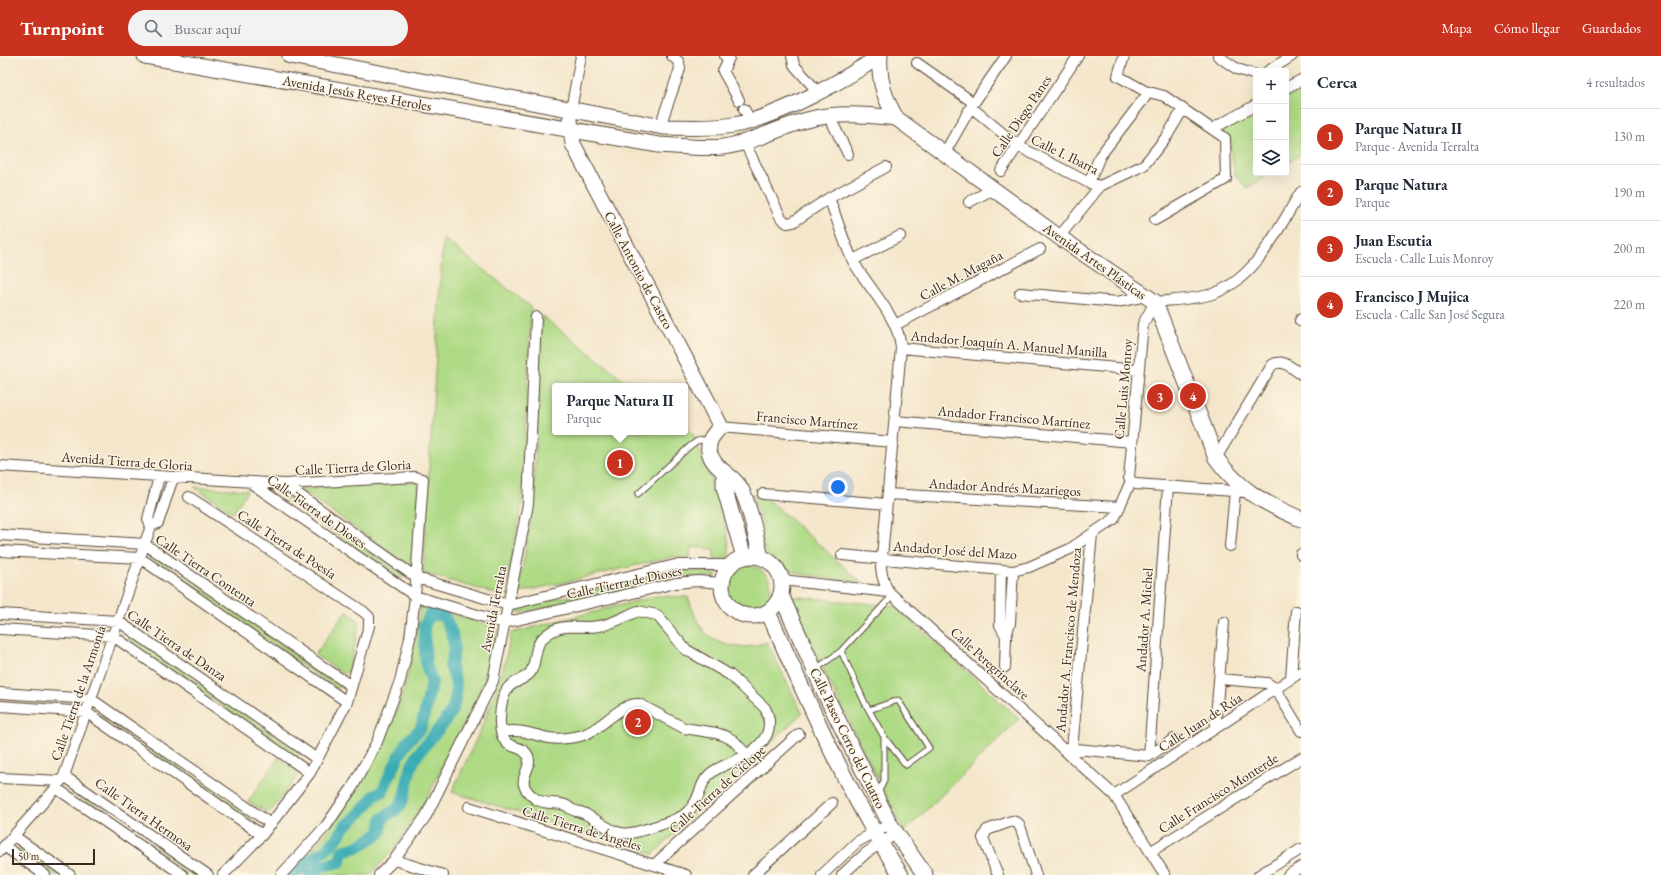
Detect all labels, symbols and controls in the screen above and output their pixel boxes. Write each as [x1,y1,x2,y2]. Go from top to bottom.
search box [128,10,408,46]
text: Turnpoint [20,16,104,41]
icon: search [142,17,164,39]
text: Buscar aquí [174,19,241,38]
text: Mapa [1441,19,1472,37]
text: Cómo llegar [1494,19,1560,37]
text: Guardados [1582,19,1641,37]
map controls [1253,68,1289,176]
button: + [1253,68,1289,104]
street label: Avenida Jesús Reyes Heroles [280,71,433,115]
street label: Calle Diego Panes [987,71,1056,161]
text: Cerca [1317,71,1357,93]
text: 4 resultados [1586,74,1645,91]
button: − [1253,104,1289,140]
text: Parque Natura II [1355,119,1462,138]
text: 1 [1327,128,1333,145]
text: 130 m [1614,128,1645,145]
street label: Calle I. Ibarra [1028,130,1102,178]
text: Parque · Avenida Terralta [1355,138,1479,155]
button: layers [1253,140,1289,176]
text: Parque Natura [1355,175,1448,194]
text: 2 [1327,184,1333,201]
text: 190 m [1614,184,1645,201]
text: Parque [1355,194,1390,211]
street label: Calle Antonio de Castro [600,208,678,332]
street label: Avenida Artes Plásticas [1039,218,1151,304]
text: Juan Escutia [1355,231,1432,250]
text: 3 [1327,240,1333,257]
text: 200 m [1614,240,1645,257]
street label: Calle M. Magaña [916,245,1006,304]
text: Escuela · Calle Luis Monroy [1355,250,1494,267]
text: Francisco J Mujica [1355,287,1469,306]
text: 4 [1327,296,1333,313]
text: 220 m [1614,296,1645,313]
text: Escuela · Calle San José Segura [1355,306,1505,323]
street label: Andador Joaquín A. Manuel Manilla [909,326,1109,362]
street label: Calle Luis Monroy [1110,337,1136,440]
pin: 4 [1180,381,1206,411]
pin: 3 [1147,382,1173,412]
popup [552,383,688,435]
text: Parque Natura II [566,391,674,410]
street label: Andador Francisco Martínez [936,401,1092,433]
street label: Francisco Martínez [755,407,859,433]
text: Parque [566,410,601,427]
street label: Avenida Tierra de Gloria [60,447,194,475]
pin: 1 [607,448,633,478]
street label: Calle Tierra de Gloria [295,455,412,479]
street label: Calle Tierra de Dioses [264,470,371,552]
street label: Andador Andrés Mazariegos [927,474,1082,500]
your location [828,477,848,497]
street label: Calle Tierra de Poesía [234,505,340,583]
street label: Calle Tierra Contenta [152,530,260,611]
street label: Andador José del Mazo [891,537,1018,563]
street label: Andador A. Francisco de Mendoza [1051,546,1085,734]
street label: Calle Tierra de Dioses [565,561,684,603]
street label: Avenida Terralta [476,564,510,655]
street label: Andador A. Michel [1131,567,1157,674]
street label: Calle Tierra de Danza [124,605,231,685]
street label: Calle Tierra de la Armonía [46,622,110,763]
street label: Calle Peregrinclave [947,623,1034,704]
street label: Calle Paseo Cerro del Cuatro [806,664,890,812]
street label: Calle Juan de Rúa [1155,688,1246,756]
pin: 2 [625,707,651,737]
street label: Calle Tierra de Cíclope [665,740,769,837]
street label: Calle Francisco Monterde [1155,749,1282,837]
street label: Calle Tierra Hermosa [91,773,197,855]
street label: Calle Tierra de Ángeles [520,801,644,855]
scale bar [12,847,95,866]
text: 50 m [18,849,39,863]

